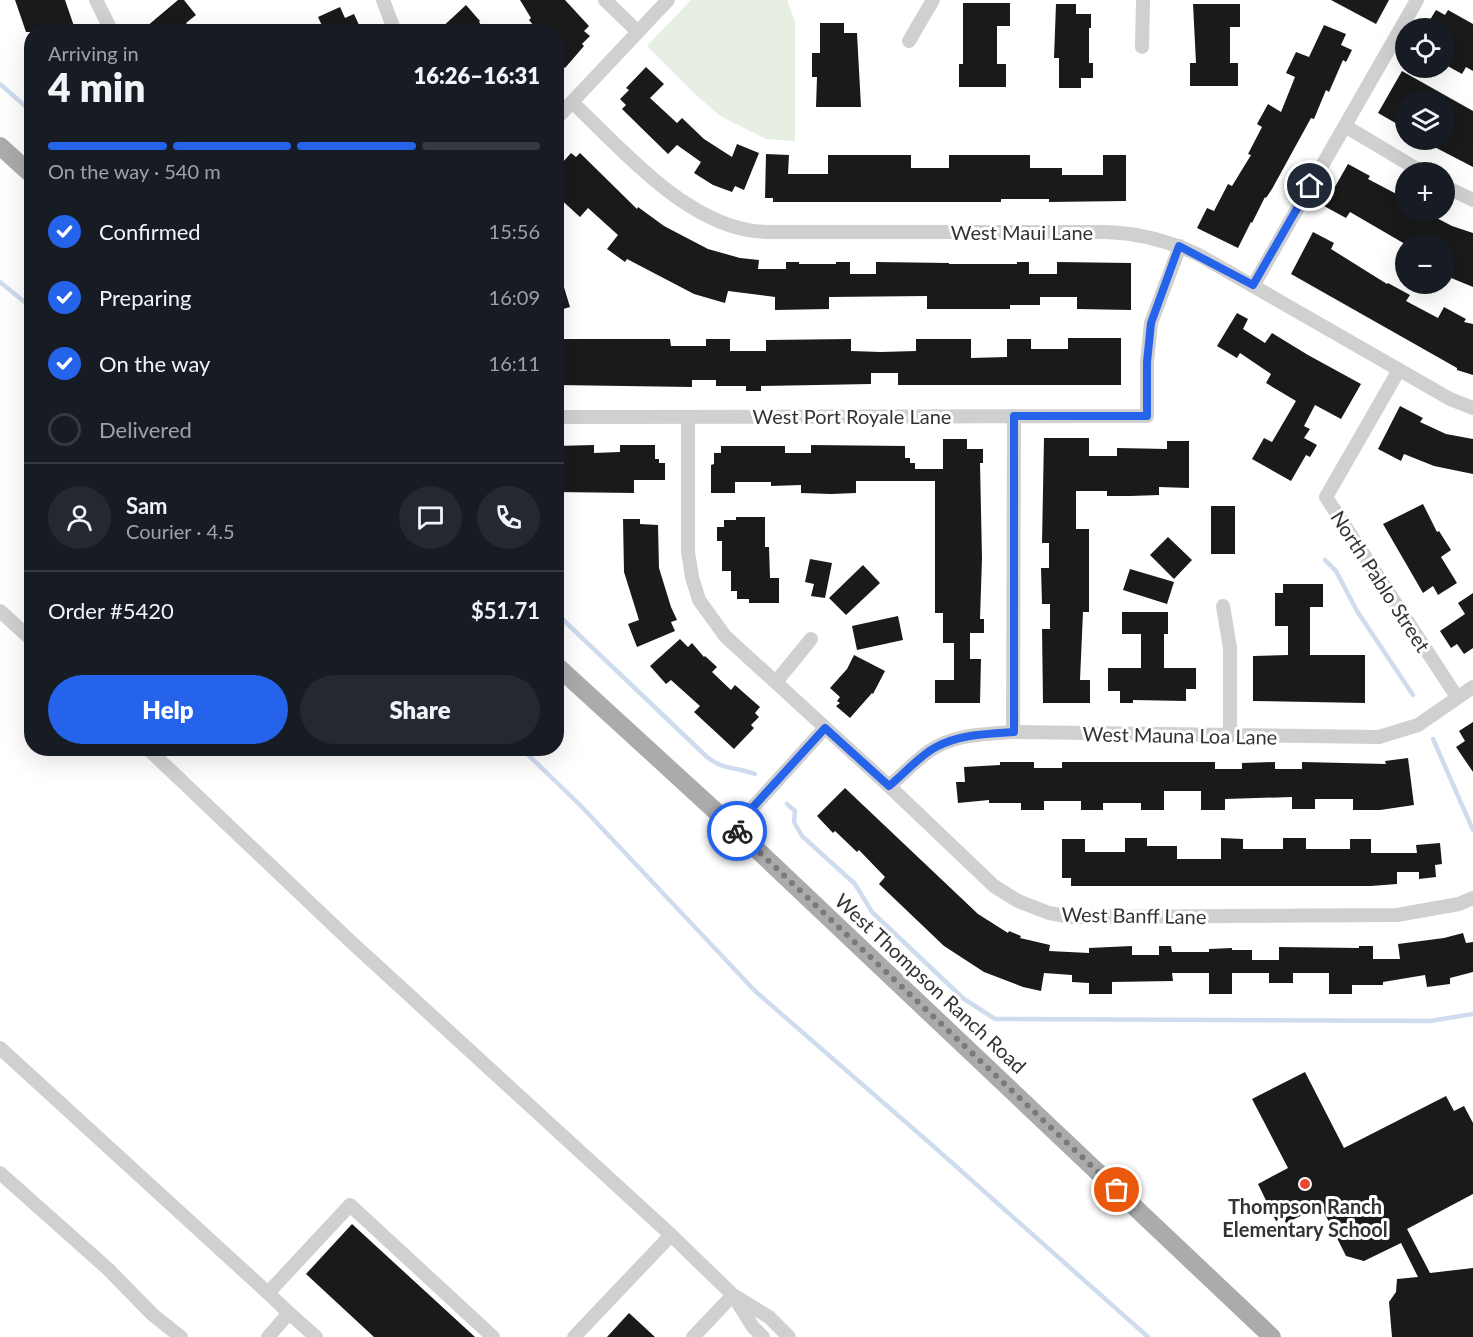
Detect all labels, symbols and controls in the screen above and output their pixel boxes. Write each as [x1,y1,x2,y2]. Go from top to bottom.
map controls [1395,18,1455,294]
button: locate [1395,18,1455,78]
text: Arriving in [48,41,139,65]
text: 16:26–16:31 [414,62,540,89]
text: 4 min [48,64,145,110]
button: layers [1395,90,1455,150]
text: On the way · 540 m [48,159,221,183]
pin [1284,160,1335,211]
button: + [1395,162,1455,222]
icon: home [1293,169,1326,202]
icon: check [48,215,81,248]
text: Confirmed [99,218,201,245]
text: 15:56 [489,219,540,243]
street label: West Maui Lane [951,220,1093,244]
button: − [1395,234,1455,294]
icon: check [48,281,81,314]
text: Preparing [99,284,191,311]
text: 16:09 [489,285,540,309]
icon: check [48,347,81,380]
text: On the way [99,350,210,377]
text: 16:11 [489,351,540,375]
street label: West Port Royale Lane [753,404,951,428]
text: Delivered [99,416,192,443]
button: person [48,486,111,549]
button: chat [399,486,462,549]
button: phone [477,486,540,549]
text: Sam [126,492,168,519]
street label: North Pablo Street [1326,506,1436,656]
text: Courier · 4.5 [126,519,235,543]
text: Order #5420 [48,597,174,624]
text: $51.71 [471,597,540,624]
button: Help [48,675,288,744]
button: Share [300,675,540,744]
street label: West Mauna Loa Lane [1083,721,1277,749]
courier [707,801,767,861]
icon: bike [721,815,754,848]
street label: West Thompson Ranch Road [831,888,1031,1078]
street label: West Banff Lane [1061,902,1207,928]
pin [1091,1164,1142,1215]
icon: bag [1100,1173,1133,1206]
marker: Thompson Ranch Elementary School [1298,1177,1312,1191]
place label: Thompson Ranch Elementary School [1222,1194,1388,1241]

